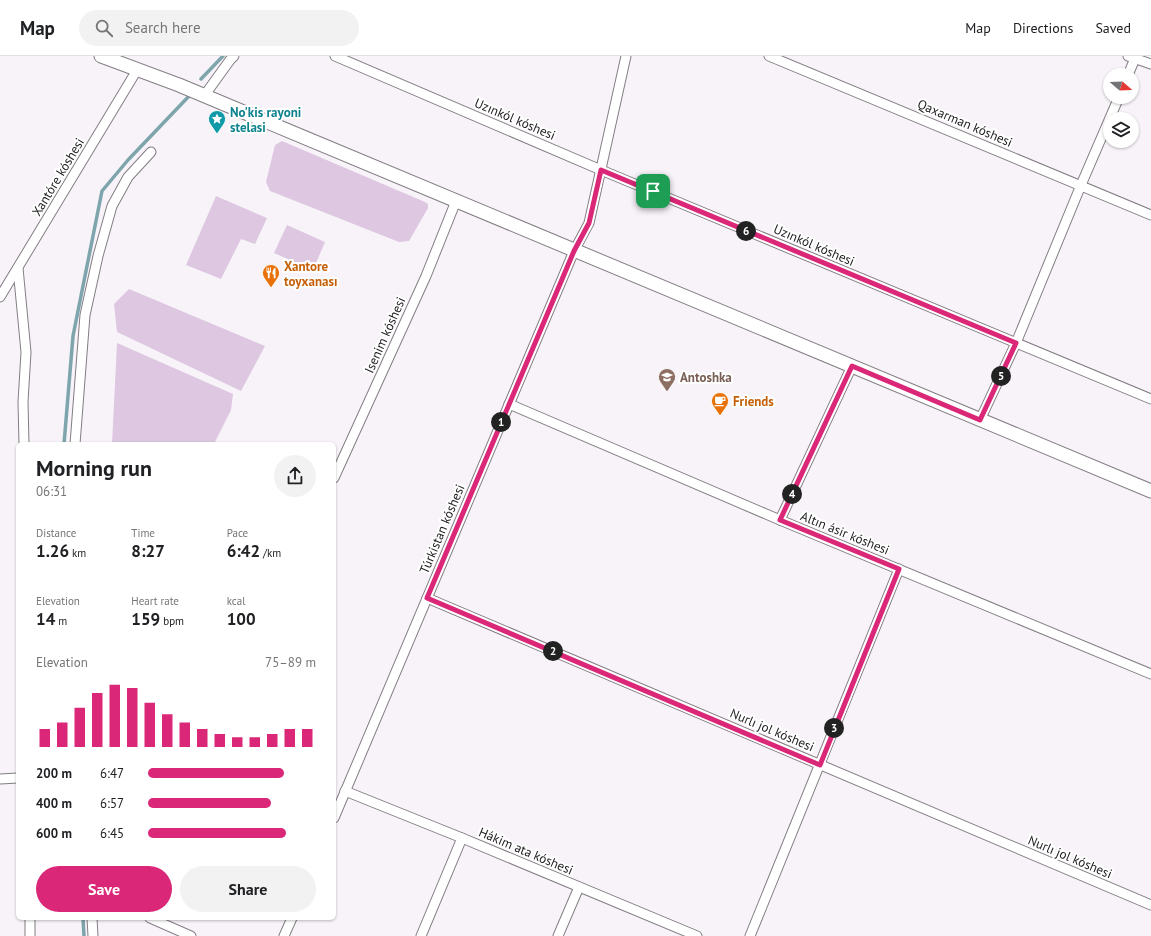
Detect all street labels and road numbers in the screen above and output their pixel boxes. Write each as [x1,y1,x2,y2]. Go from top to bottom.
street label: Uzınkól kóshesi [472,94,558,144]
street label: Qaxarman kóshesi [915,95,1015,151]
street label: Xantóre kóshesi [28,135,88,219]
street label: Uzınkól kóshesi [771,220,857,270]
street label: Isenim kóshesi [361,294,409,376]
street label: Túrkistan kóshesi [416,482,468,576]
street label: Altın ásir kóshesi [798,507,892,559]
street label: Nurlı jol kóshesi [727,705,817,755]
street label: Hákim ata kóshesi [476,823,576,879]
street label: Nurlı jol kóshesi [1025,832,1115,882]

